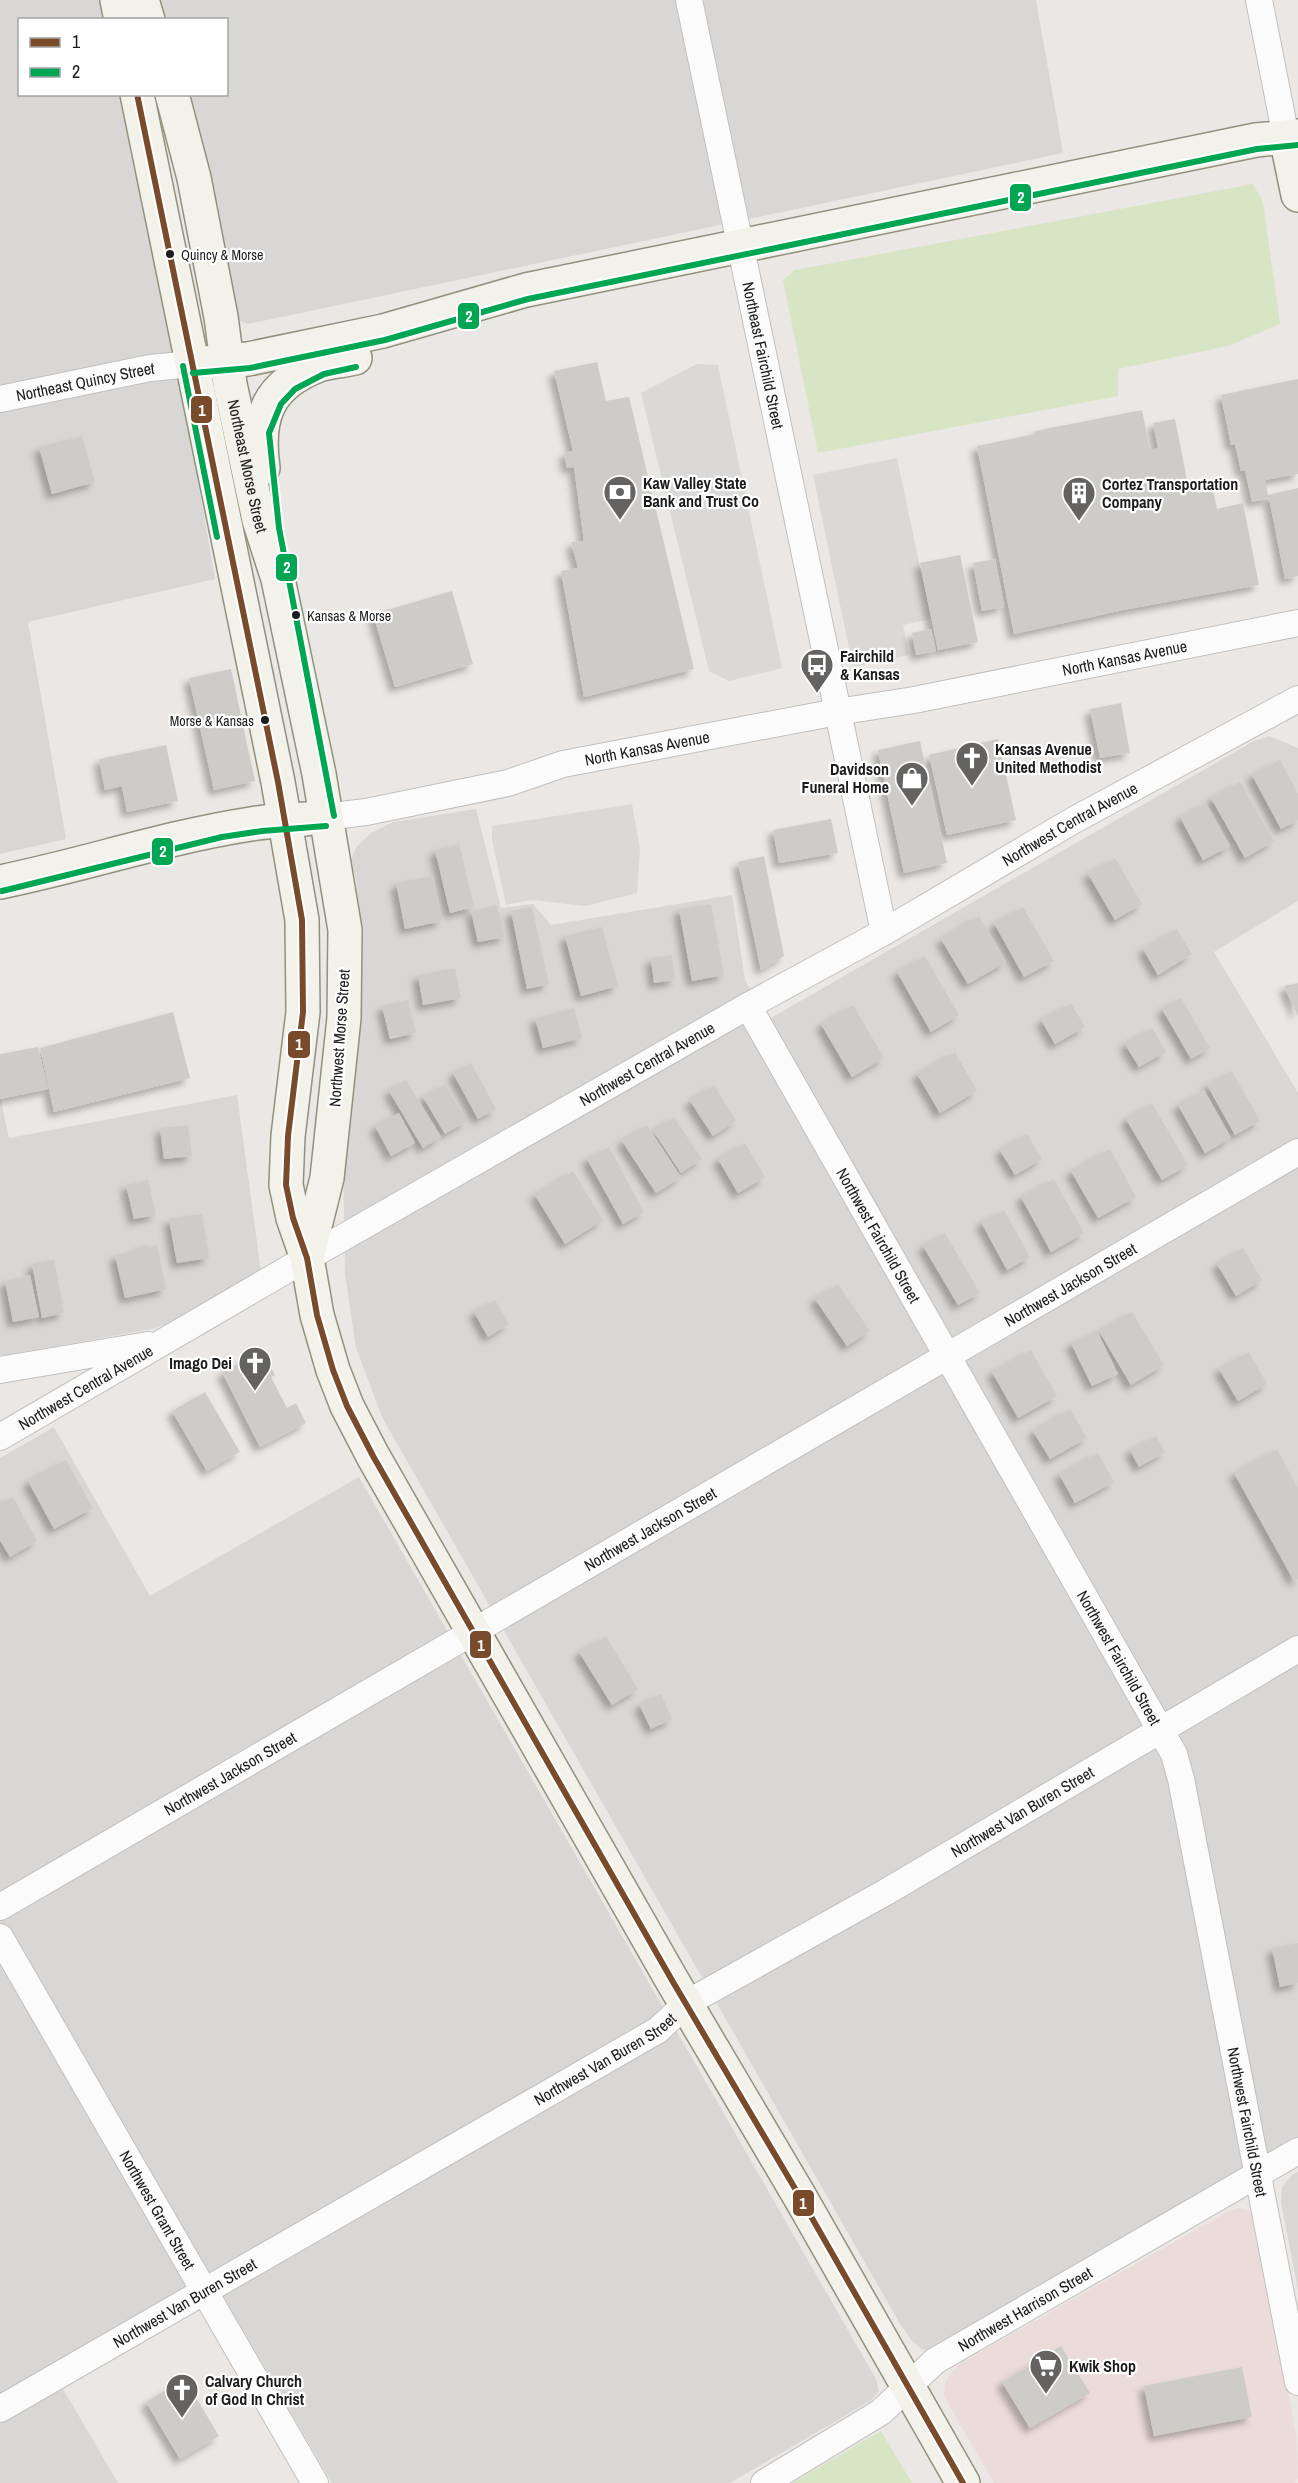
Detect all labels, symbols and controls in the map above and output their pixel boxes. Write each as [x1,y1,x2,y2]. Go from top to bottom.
legend [18,18,228,96]
text: 1 [72,29,81,54]
text: 2 [72,59,80,84]
line badge: 2 [1009,183,1032,212]
text: 2 [1017,186,1025,208]
place label: Quincy & Morse [181,246,263,264]
marker: Quincy & Morse [164,248,176,260]
street label: Northeast Fairchild Street [737,280,790,431]
line badge: 2 [457,302,480,330]
text: 2 [465,305,473,327]
street label: Northeast Quincy Street [14,357,156,406]
line badge: 1 [190,395,213,424]
street label: Northeast Morse Street [223,397,273,536]
text: 1 [198,399,206,421]
place label: Kaw Valley State Bank and Trust Co [643,472,759,512]
place label: Cortez Transportation Company [1102,473,1238,513]
bank icon: Kaw Valley State Bank and Trust Co [602,474,638,521]
building icon: Cortez Transportation Company [1061,475,1097,522]
line badge: 2 [275,553,298,582]
text: 2 [283,556,291,578]
place label: Kansas & Morse [307,607,391,625]
marker: Kansas & Morse [290,609,302,621]
street label: North Kansas Avenue [1060,635,1189,681]
place label: Fairchild & Kansas [840,645,900,685]
bus stop icon: Fairchild & Kansas [799,647,835,694]
place label: Morse & Kansas [170,712,254,730]
marker: Morse & Kansas [259,714,271,726]
street label: North Kansas Avenue [583,725,711,771]
place label: Kansas Avenue United Methodist [995,738,1102,778]
church icon: Kansas Avenue United Methodist [954,740,990,787]
place label: Davidson Funeral Home [802,758,889,798]
shop icon: Davidson Funeral Home [894,760,930,807]
street label: Northwest Central Avenue [998,777,1141,871]
line badge: 2 [151,837,174,866]
text: 2 [159,840,167,862]
street label: Northwest Morse Street [323,968,355,1108]
street label: Northwest Central Avenue [575,1016,719,1111]
line badge: 1 [287,1030,311,1059]
text: 1 [295,1033,303,1055]
street label: Northwest Fairchild Street [831,1164,926,1307]
street label: Northwest Jackson Street [1000,1237,1141,1332]
street label: Northwest Central Avenue [14,1339,157,1435]
church icon: Imago Dei [237,1345,273,1392]
place label: Imago Dei [169,1352,232,1374]
street label: Northwest Jackson Street [580,1482,721,1576]
street label: Northwest Fairchild Street [1072,1586,1166,1729]
line badge: 1 [469,1630,492,1659]
text: 1 [477,1634,485,1656]
street label: Northwest Jackson Street [160,1726,300,1820]
street label: Northwest Van Buren Street [947,1761,1098,1862]
street label: Northwest Van Buren Street [530,2007,681,2110]
street label: Northwest Fairchild Street [1222,2045,1273,2199]
street label: Northwest Grant Street [114,2146,201,2274]
line badge: 1 [792,2189,815,2217]
text: 1 [799,2192,807,2214]
street label: Northwest Van Buren Street [109,2252,261,2353]
street label: Northwest Harrison Street [954,2261,1096,2357]
supermarket icon: Kwik Shop [1028,2348,1064,2395]
place label: Kwik Shop [1069,2355,1136,2377]
place label: Calvary Church of God In Christ [205,2370,305,2410]
church icon: Calvary Church of God In Christ [164,2372,200,2419]

